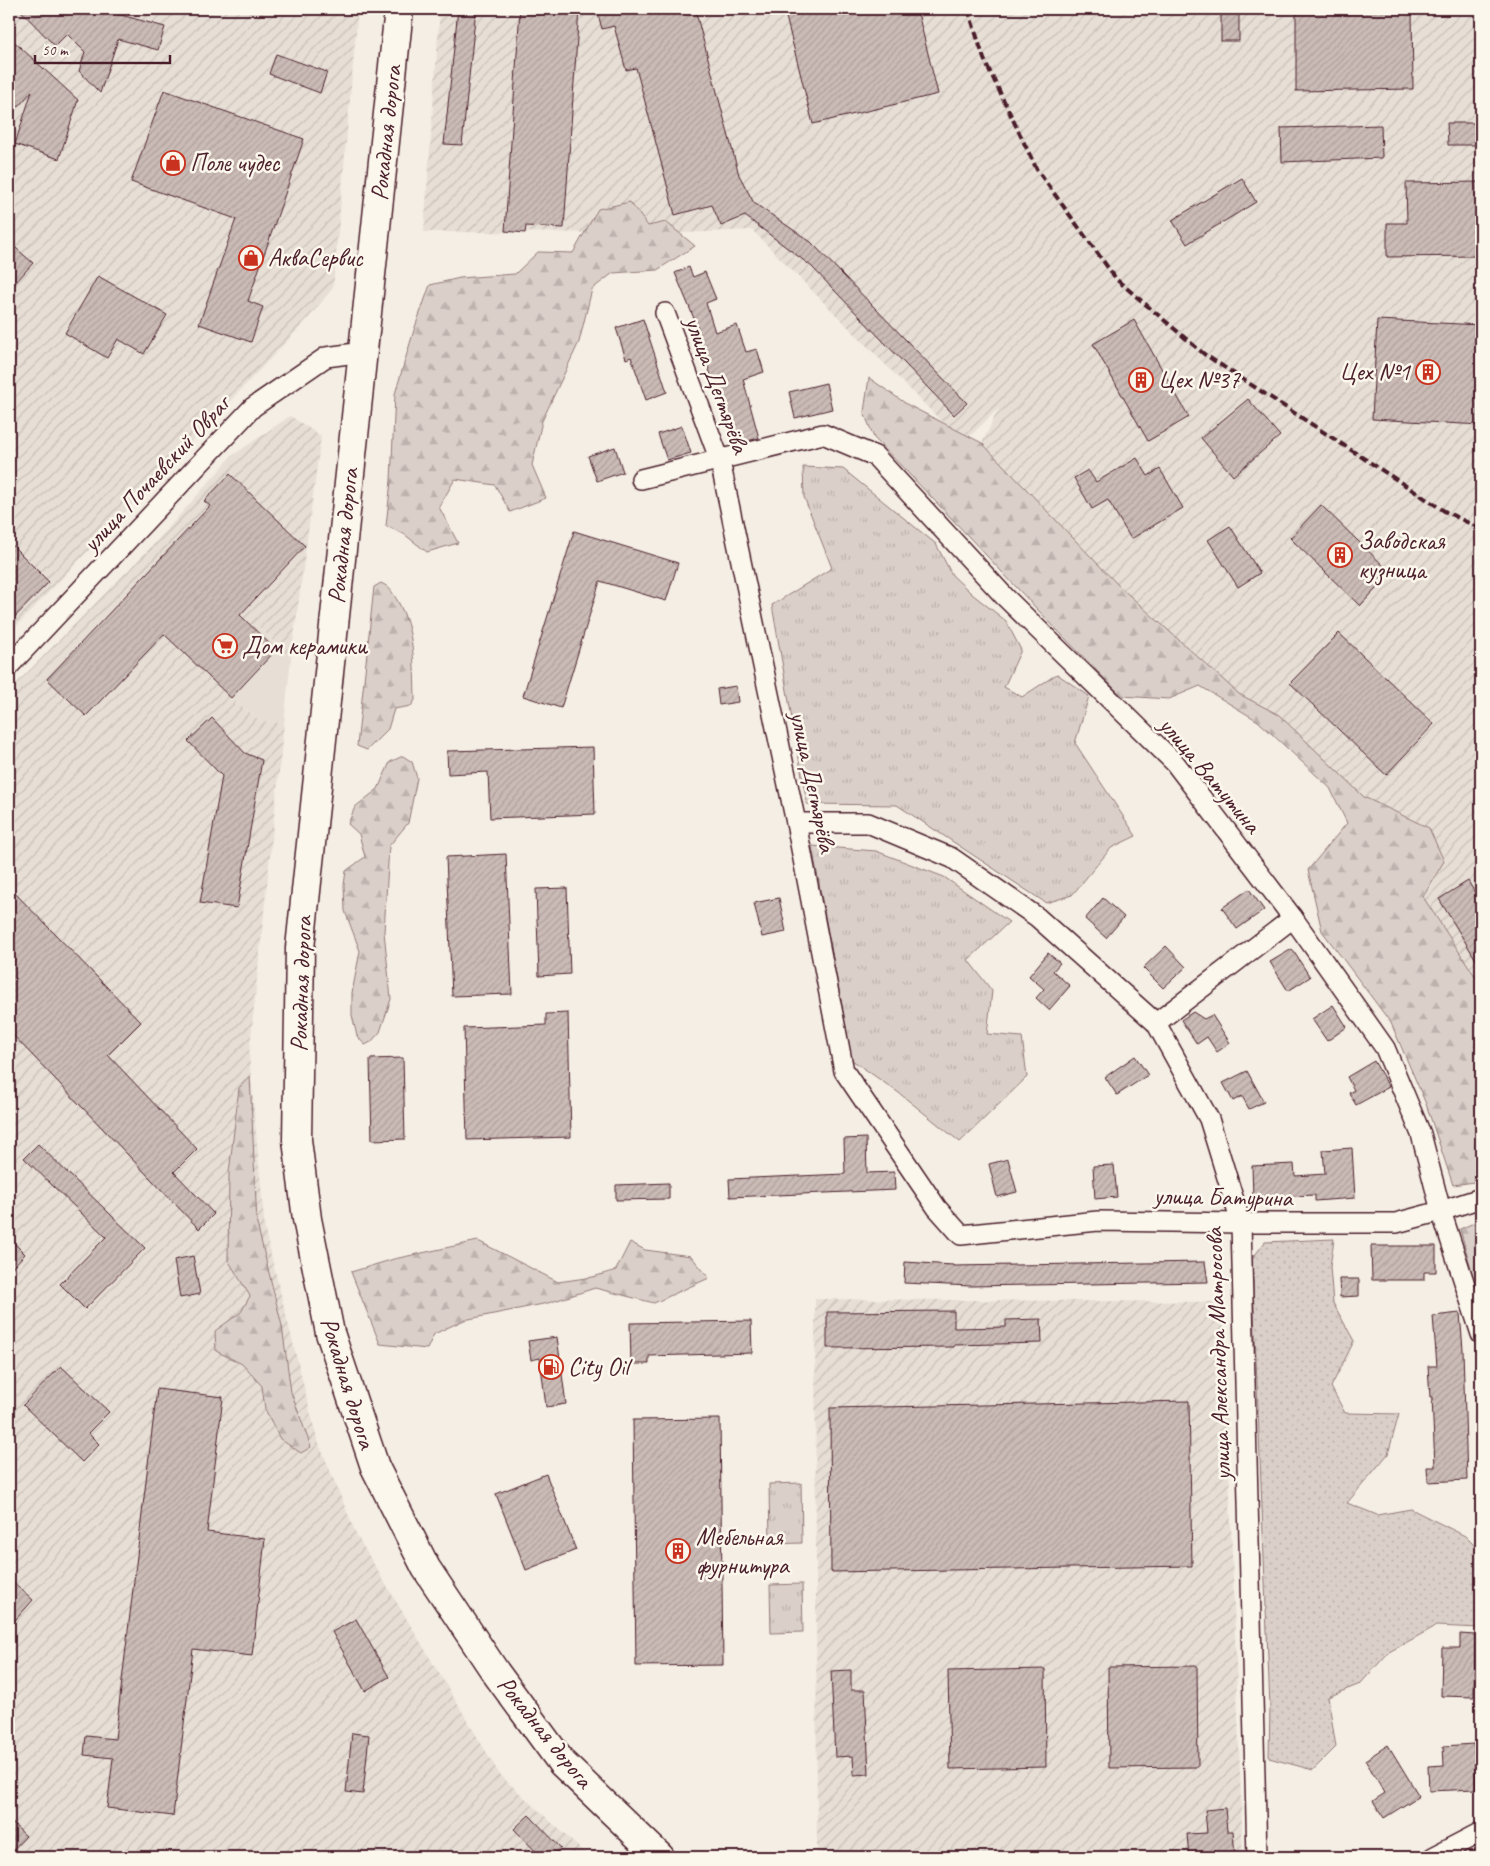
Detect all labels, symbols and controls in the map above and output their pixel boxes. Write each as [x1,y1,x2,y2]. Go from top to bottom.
scale bar [35,32,170,64]
text: 50 m [42,41,69,60]
street label: Рокадная дорога [363,62,409,202]
place label: Поле чудес [190,147,280,179]
shop icon: Поле чудес [160,150,186,176]
place label: АкваСервис [268,242,364,274]
shop icon: АкваСервис [238,245,264,271]
street label: улица Дегтярёва [677,310,757,460]
place label: Цех №1 [1339,356,1412,388]
building icon: Цех №1 [1415,359,1441,385]
place label: Цех №37 [1158,364,1242,396]
building icon: Цех №37 [1128,367,1154,393]
street label: улица Почаевский Овраг [74,387,239,560]
street label: Рокадная дорога [320,465,366,605]
place label: Заводская кузница [1358,525,1446,586]
building icon: Заводская кузница [1327,542,1353,568]
place label: Дом керамики [242,630,369,662]
supermarket icon: Дом керамики [212,633,238,659]
street label: улица Дегтярёва [782,707,844,857]
street label: улица Ватутина [1151,708,1270,842]
street label: Рокадная дорога [283,914,319,1052]
street label: улица Батурина [1151,1180,1295,1214]
street label: улица Александра Матросова [1198,1225,1238,1483]
street label: Рокадная дорога [313,1314,384,1454]
place label: City Oil [568,1351,633,1383]
fuel station icon: City Oil [538,1354,564,1380]
place label: Мебельная фурнитура [696,1521,791,1582]
building icon: Мебельная фурнитура [665,1538,691,1564]
street label: Рокадная дорога [490,1669,601,1796]

